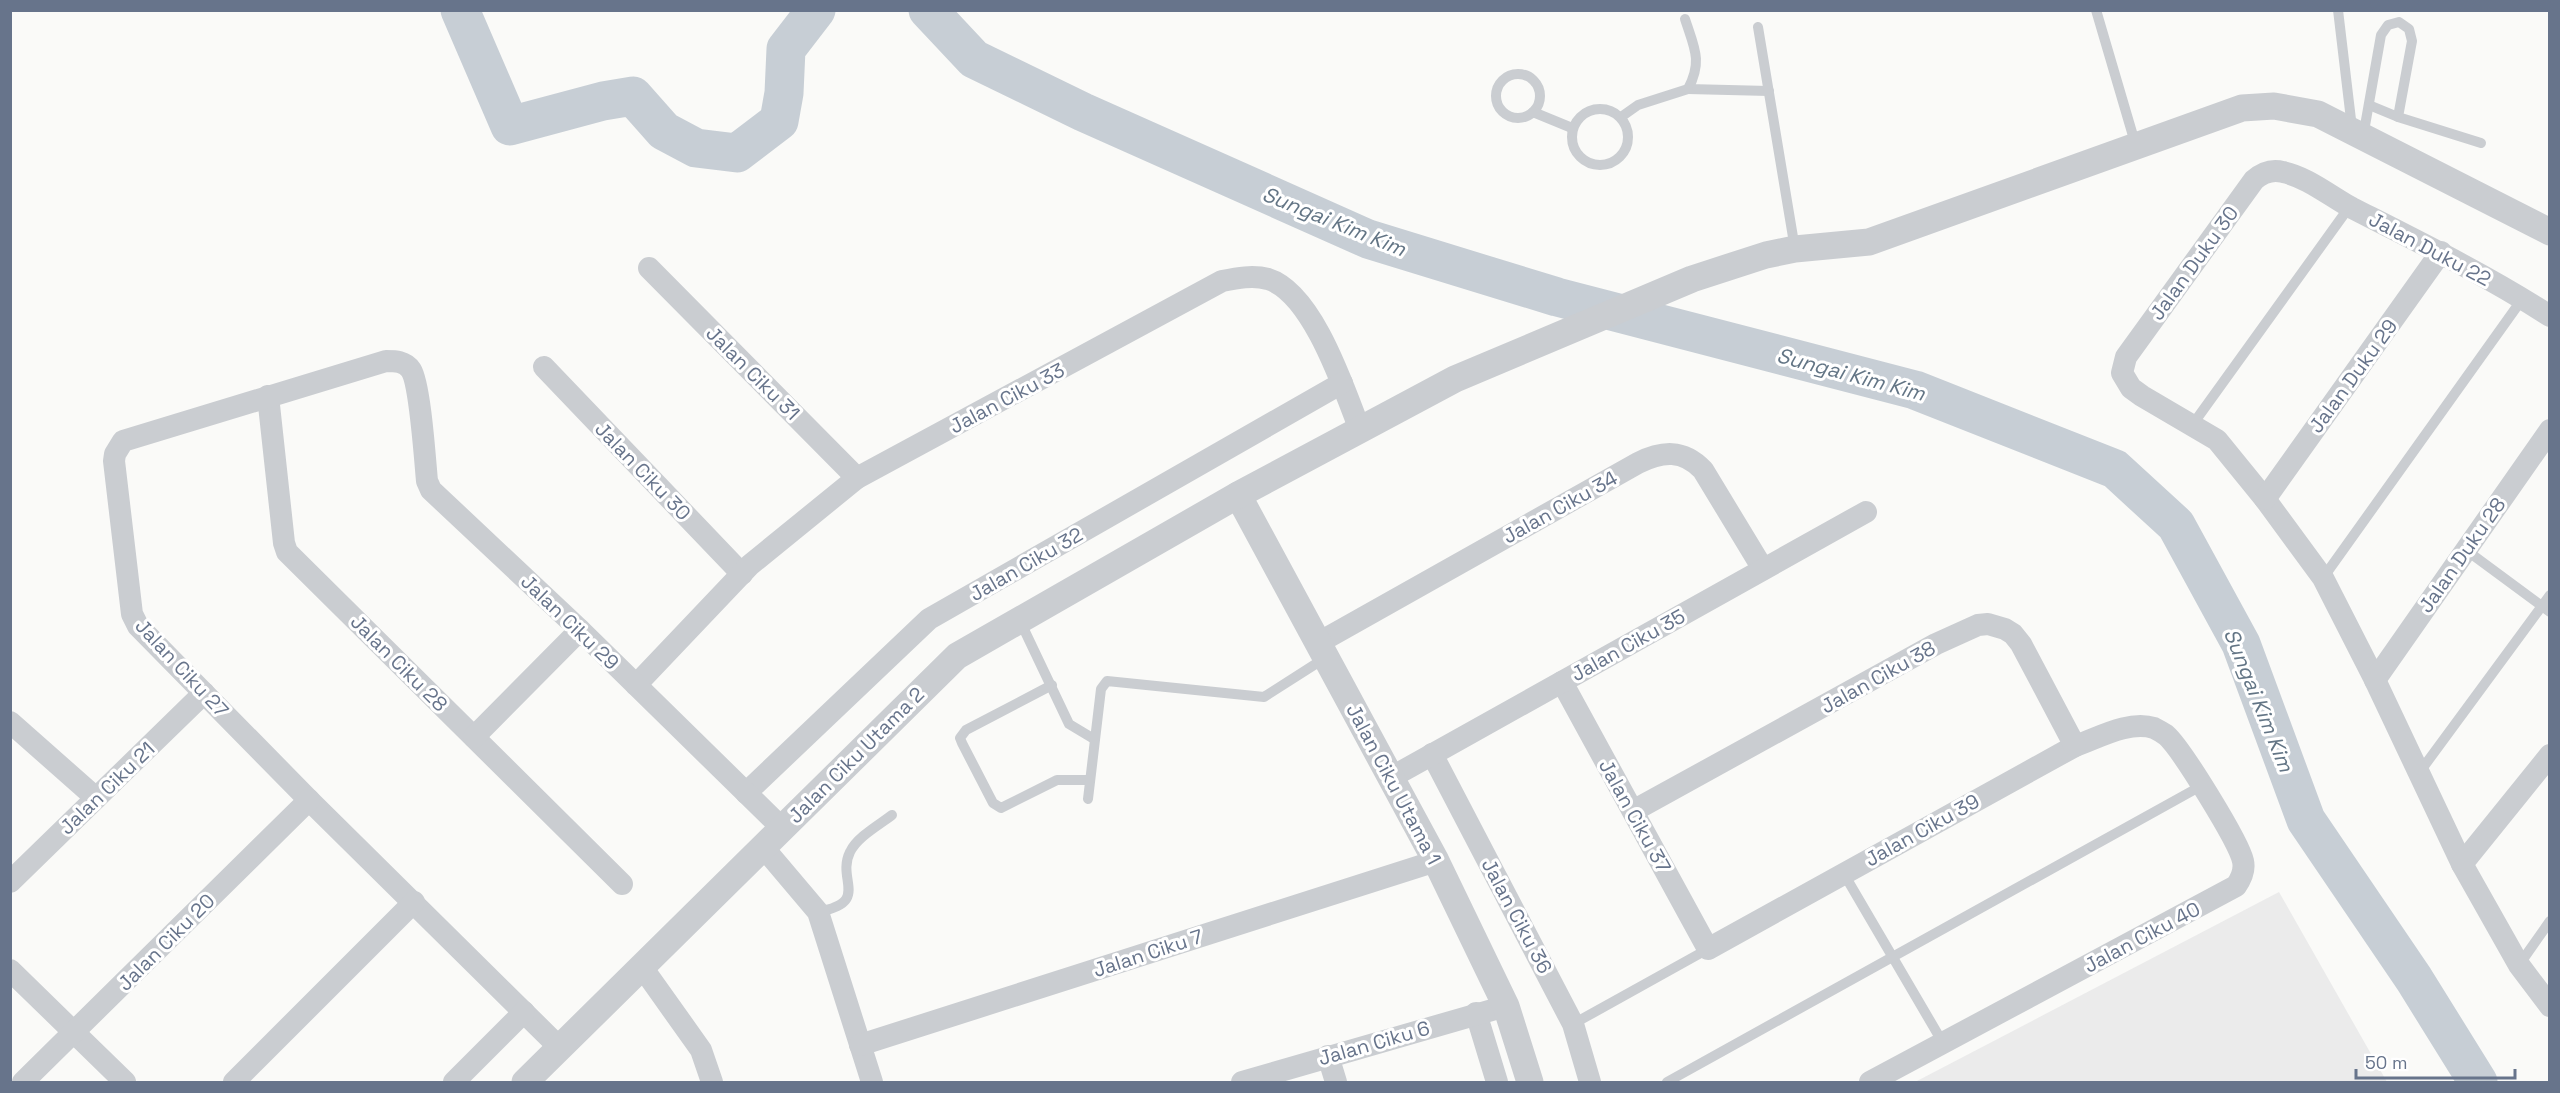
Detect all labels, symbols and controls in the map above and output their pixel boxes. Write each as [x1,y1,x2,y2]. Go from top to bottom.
water label: Sungai Kim Kim [1258,180,1410,262]
street label: Jalan Duku 30 [2144,201,2244,325]
street label: Jalan Duku 22 [2365,206,2495,292]
street label: Jalan Duku 29 [2303,314,2403,438]
street label: Jalan Ciku 31 [700,320,806,426]
water label: Sungai Kim Kim [1774,341,1929,407]
street label: Jalan Ciku 33 [945,357,1069,439]
street label: Jalan Ciku 30 [589,416,697,526]
street label: Jalan Ciku 34 [1498,465,1622,549]
street label: Jalan Duku 28 [2413,492,2511,618]
street label: Jalan Ciku 32 [965,521,1087,607]
street label: Jalan Ciku 29 [515,569,625,675]
street label: Jalan Ciku 35 [1566,603,1690,687]
street label: Jalan Ciku 28 [345,609,453,717]
street label: Jalan Ciku 27 [130,613,234,723]
water label: Sungai Kim Kim [2218,624,2300,776]
street label: Jalan Ciku 38 [1816,635,1940,719]
street label: Jalan Ciku Utama 2 [782,681,930,829]
street label: Jalan Ciku Utama 1 [1341,699,1447,869]
street label: Jalan Ciku 21 [54,736,160,840]
street label: Jalan Ciku 37 [1593,755,1677,877]
street label: Jalan Ciku 39 [1860,788,1984,872]
street label: Jalan Ciku 36 [1476,854,1558,978]
street label: Jalan Ciku 20 [112,888,220,996]
street label: Jalan Ciku 40 [2079,896,2205,978]
street label: Jalan Ciku 7 [1090,923,1206,983]
street label: Jalan Ciku 6 [1315,1015,1433,1071]
scale bar [2356,1042,2515,1080]
text: 50 m [2365,1051,2407,1074]

